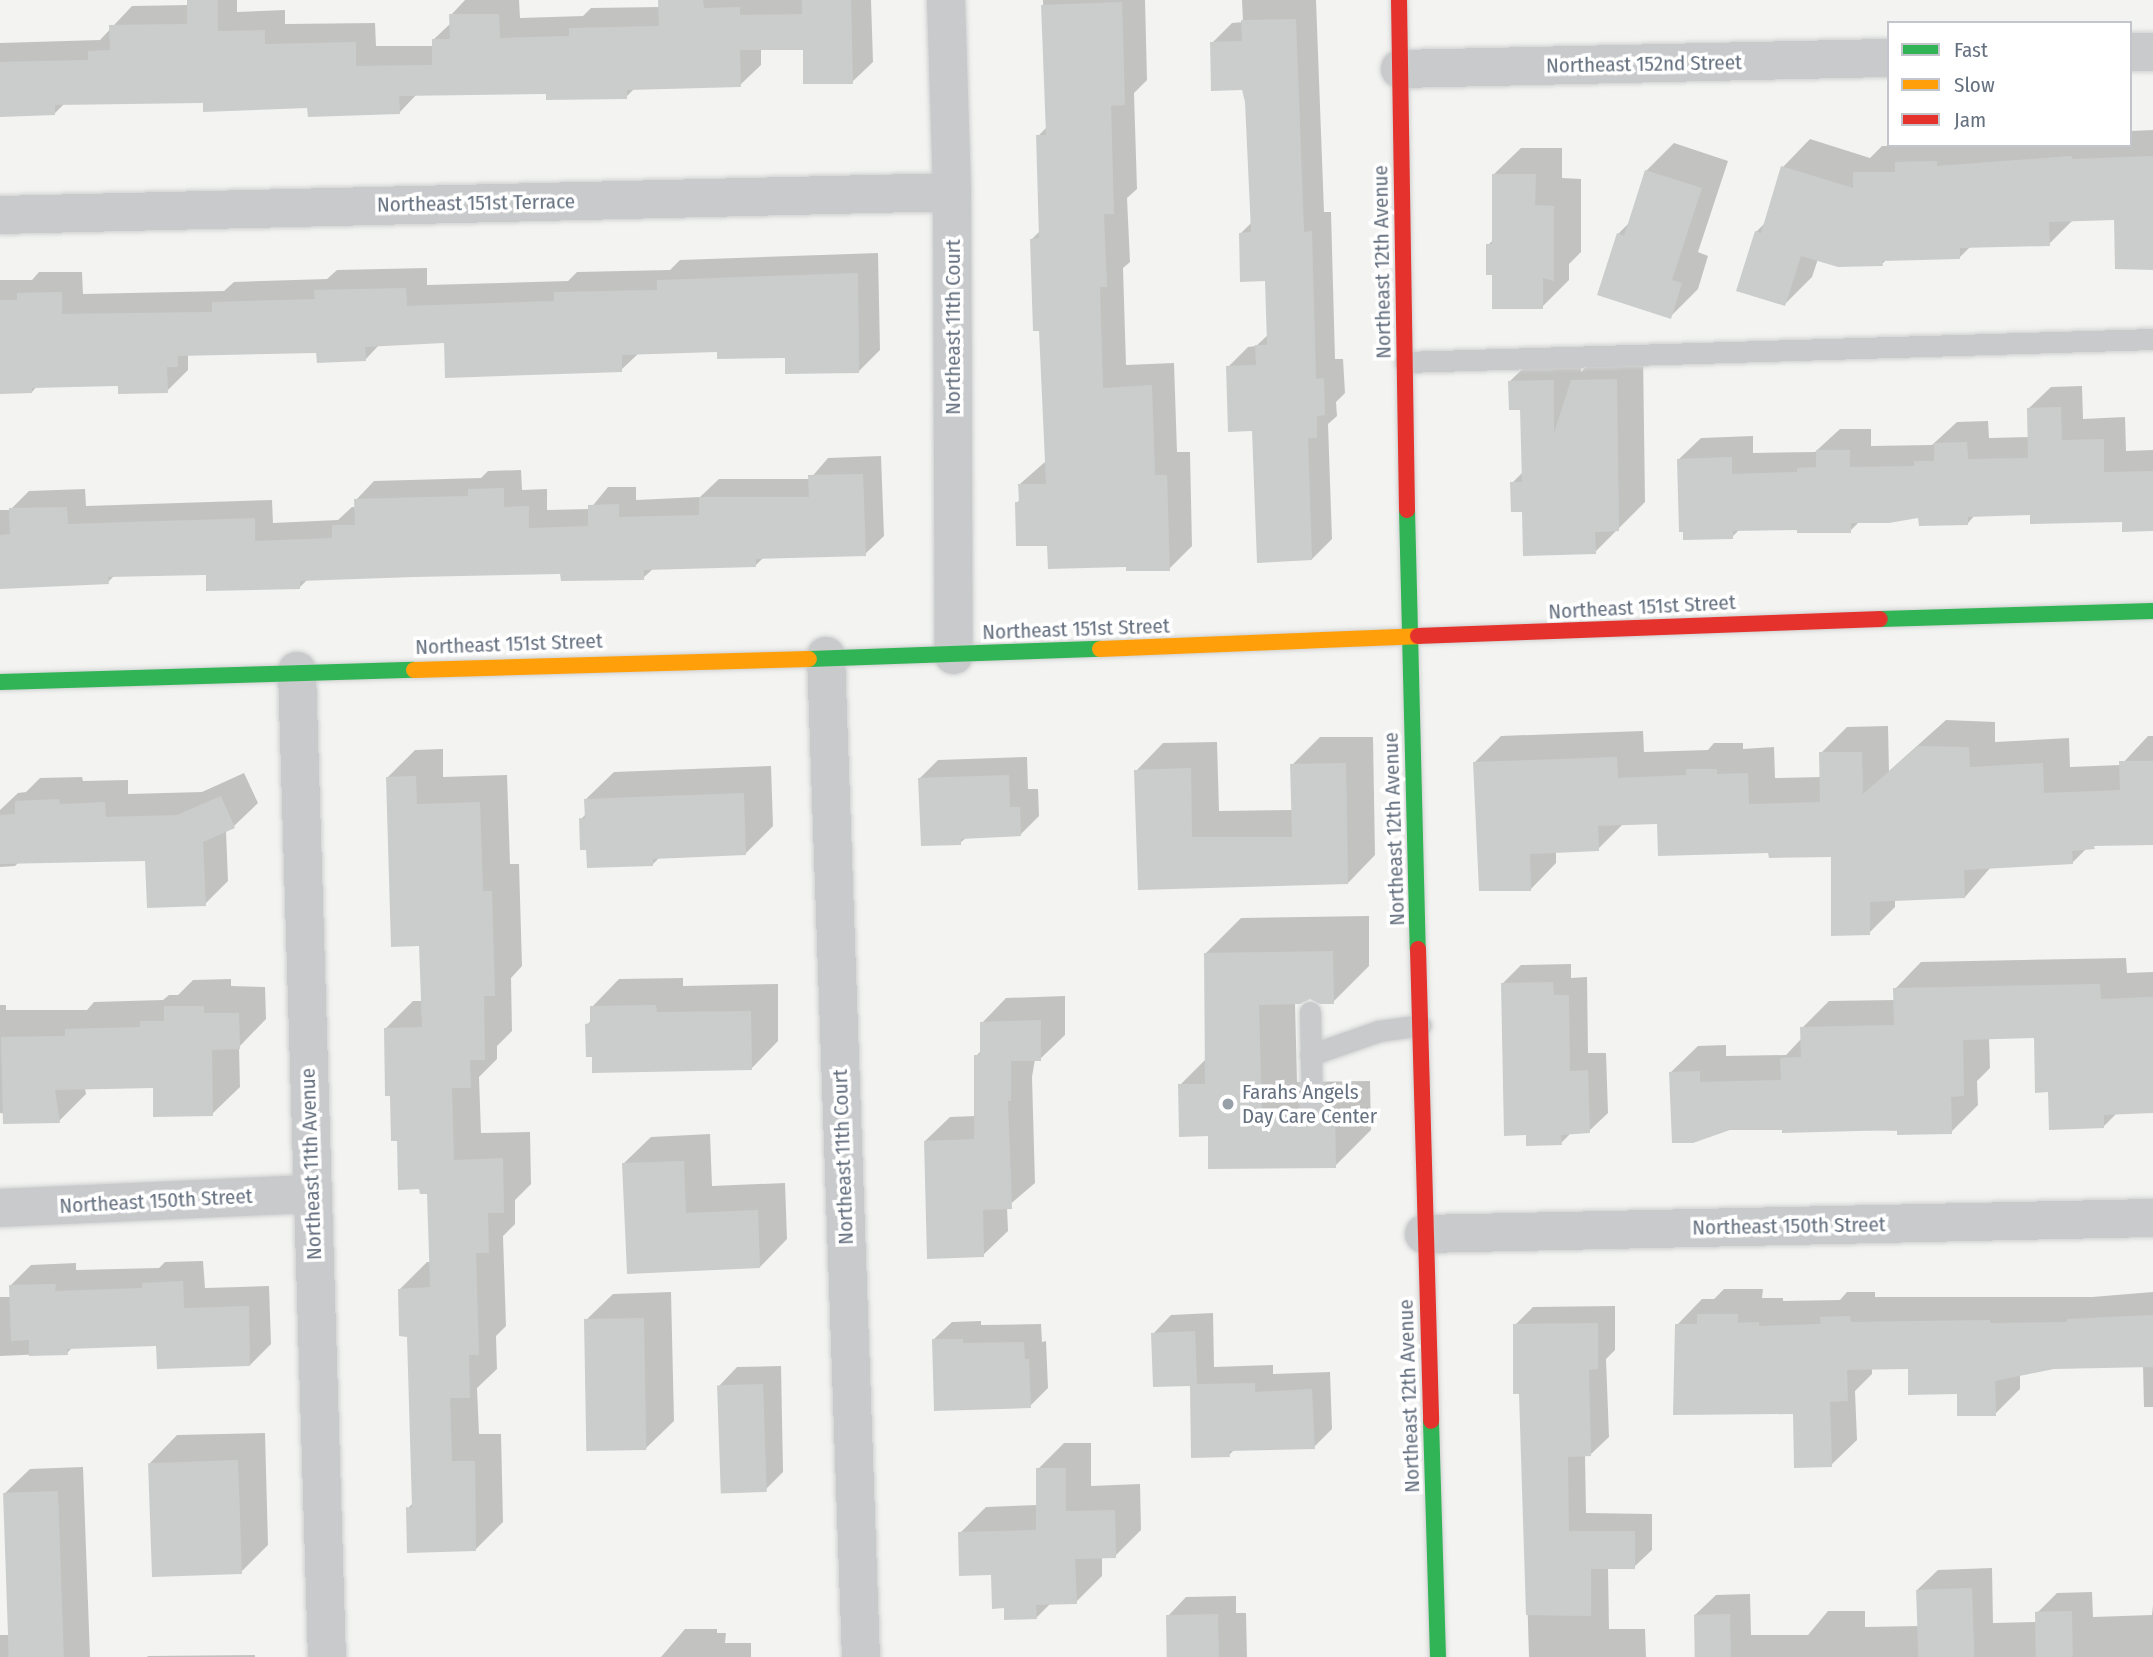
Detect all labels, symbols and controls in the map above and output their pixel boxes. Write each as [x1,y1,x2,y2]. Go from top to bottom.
legend [1887,21,2132,147]
text: Fast [1954,37,1988,63]
street label: Northeast 152nd Street [1546,50,1742,78]
text: Slow [1954,72,1995,98]
text: Jam [1954,107,1986,133]
street label: Northeast 12th Avenue [1368,165,1396,359]
street label: Northeast 151st Terrace [377,189,575,217]
street label: Northeast 11th Court [940,239,966,415]
street label: Northeast 151st Street [1548,590,1736,624]
street label: Northeast 151st Street [982,613,1170,645]
street label: Northeast 151st Street [415,628,603,660]
street label: Northeast 12th Avenue [1378,732,1410,926]
street label: Northeast 11th Avenue [295,1068,327,1260]
street label: Northeast 11th Court [827,1069,859,1245]
place label: Farahs Angels Day Care Center [1242,1079,1377,1129]
marker: Farahs Angels Day Care Center [1220,1096,1236,1112]
street label: Northeast 150th Street [59,1183,253,1219]
street label: Northeast 150th Street [1692,1212,1886,1240]
street label: Northeast 12th Avenue [1393,1299,1425,1493]

